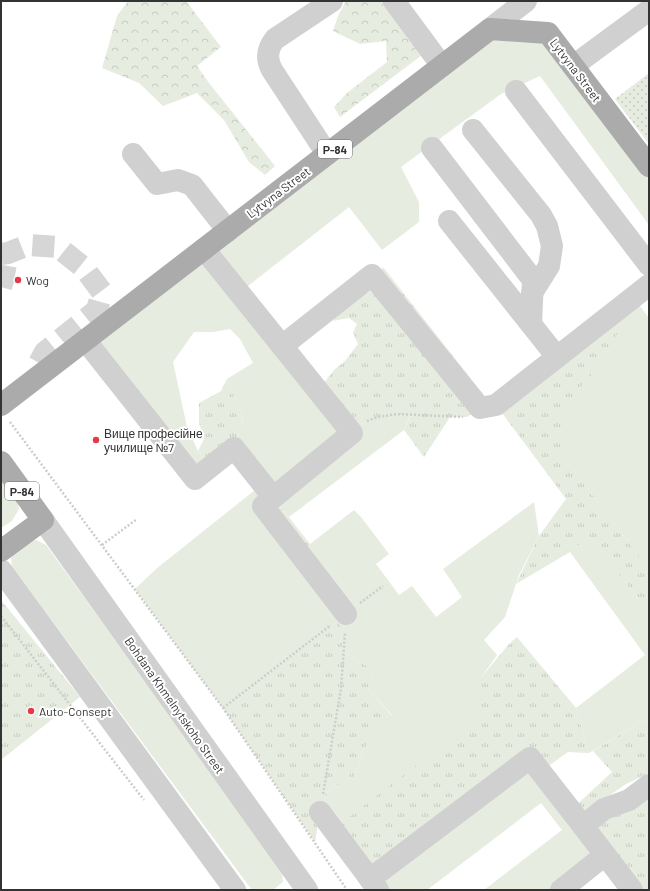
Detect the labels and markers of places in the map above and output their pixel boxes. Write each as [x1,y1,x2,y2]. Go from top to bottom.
place label: Wog [26,273,49,287]
marker: Wog [13,275,23,285]
place label: Вище професійне училище №7 [104,426,203,455]
marker: Вище професійне училище №7 [91,435,101,445]
place label: Auto-Consept [39,704,112,718]
marker: Auto-Consept [26,706,36,716]

